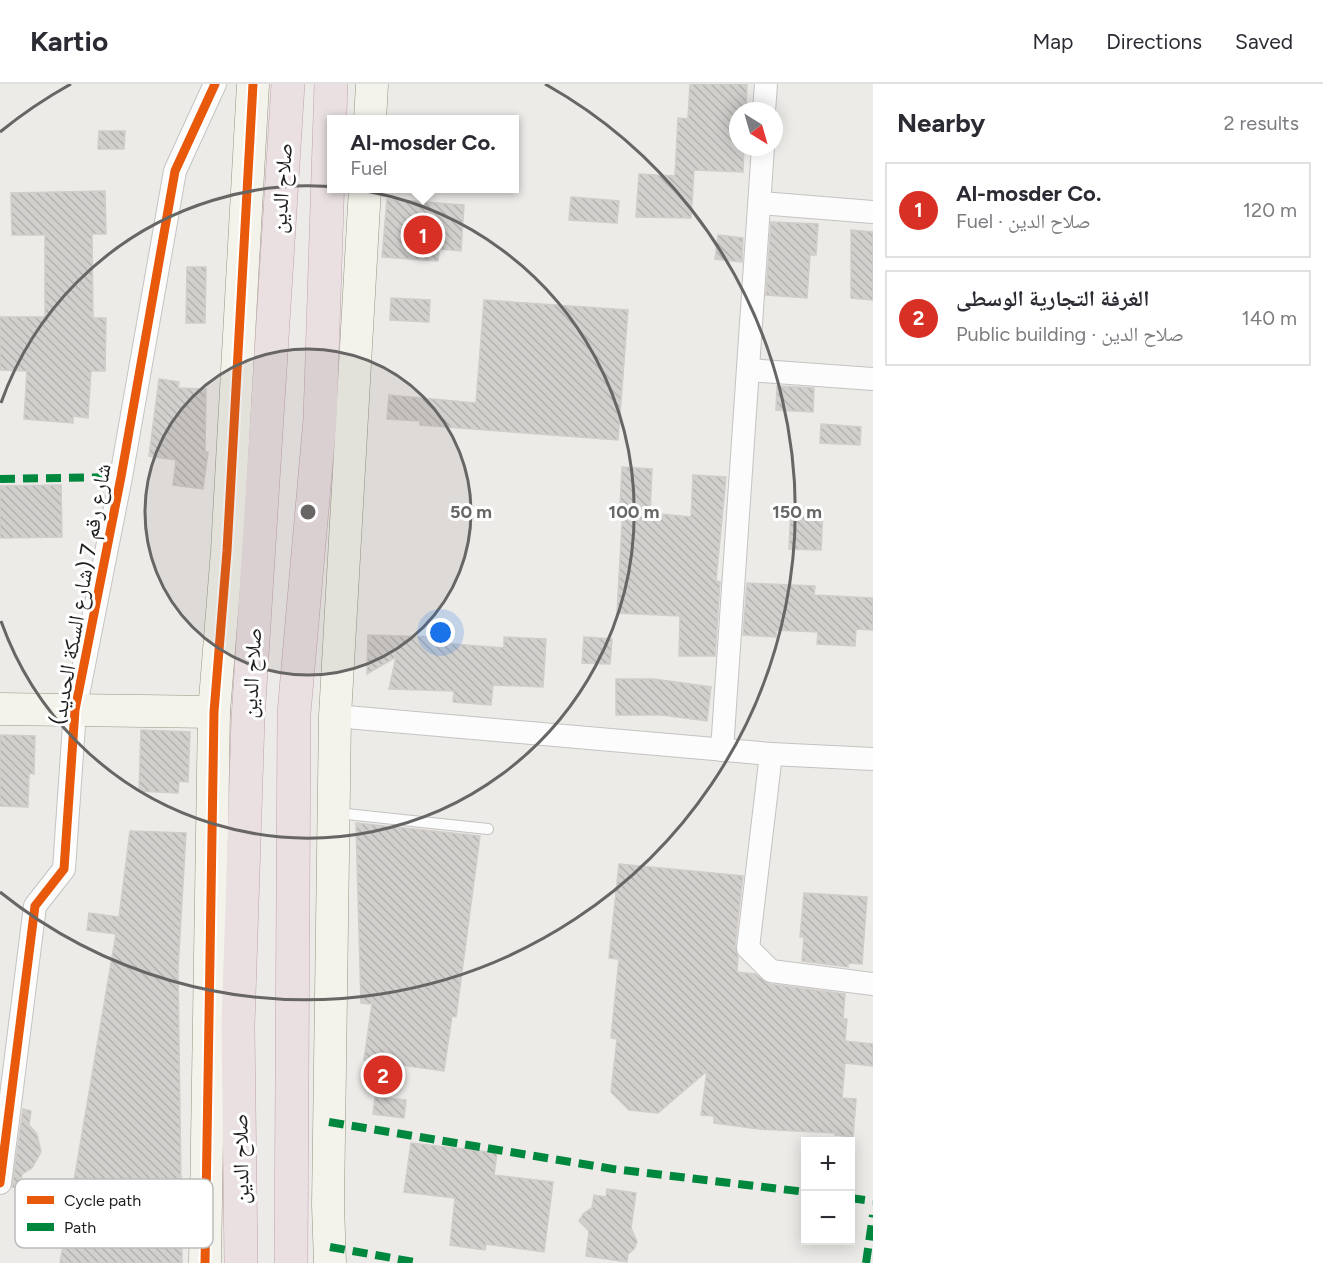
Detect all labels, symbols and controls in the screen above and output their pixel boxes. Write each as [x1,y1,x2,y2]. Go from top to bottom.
text: Kartio [30,24,108,58]
text: Map [1032,29,1073,54]
text: Directions [1106,29,1202,54]
text: Saved [1235,29,1293,54]
north arrow [729,102,783,156]
text: Nearby [897,107,985,139]
text: 2 results [1223,111,1299,135]
popup [327,115,519,193]
text: Al-mosder Co. [350,129,496,156]
street label: صلاح الدين [265,142,298,234]
text: Fuel [350,156,387,180]
text: Al-mosder Co. [956,180,1101,207]
text: 1 [914,198,923,222]
text: 120 m [1243,198,1297,222]
text: Fuel · صلاح الدين [956,209,1091,233]
pin: 1 [404,212,442,258]
text: الغرفة التجارية الوسطى [956,285,1149,312]
text: 2 [913,306,924,330]
text: 140 m [1242,306,1297,330]
text: Public building · صلاح الدين [956,322,1184,346]
street label: شارع رقم 7 (شارع السكة الحديد) [44,461,118,727]
text: 50 m [450,501,492,523]
text: 100 m [609,501,659,523]
text: 150 m [772,501,822,523]
centre of rings [298,502,318,522]
your location [426,618,455,647]
street label: صلاح الدين [236,627,267,719]
pin: 2 [364,1052,403,1098]
street label: صلاح الدين [226,1113,255,1205]
map controls [801,1137,855,1245]
button: + [801,1137,855,1191]
legend [15,1179,213,1248]
text: Cycle path [64,1191,141,1210]
button: − [801,1191,855,1245]
text: Path [64,1218,96,1237]

